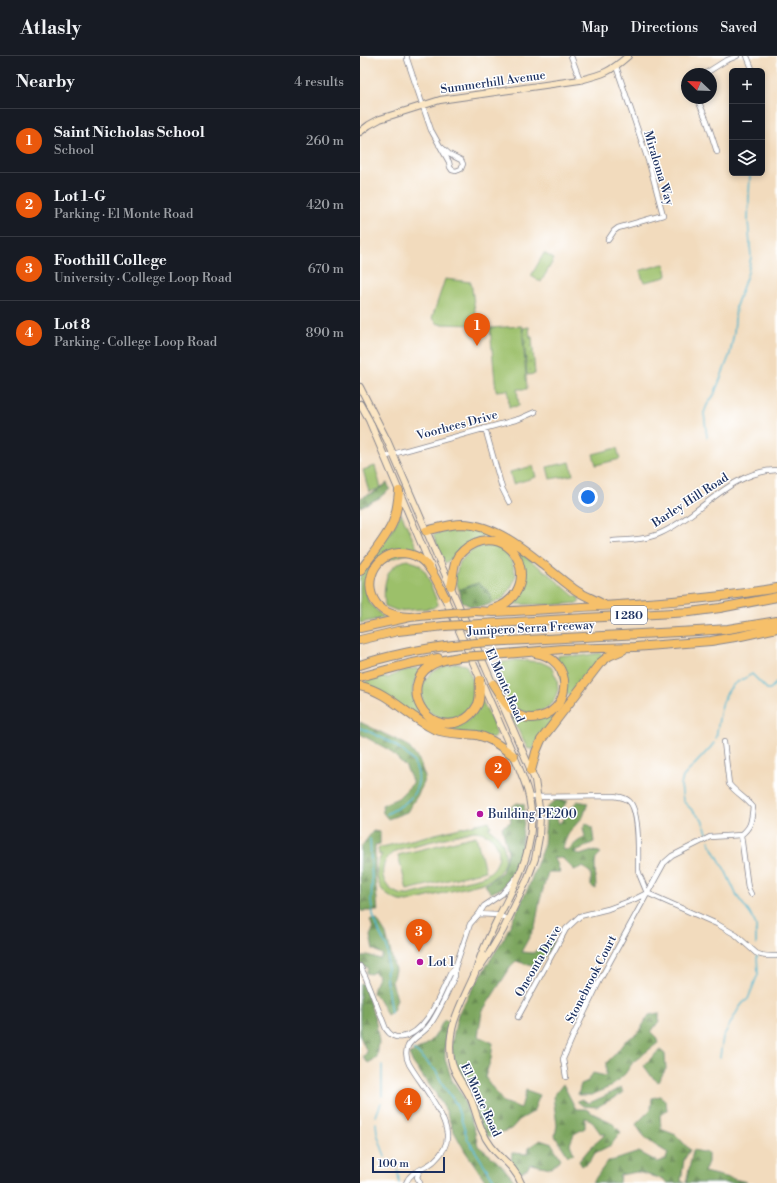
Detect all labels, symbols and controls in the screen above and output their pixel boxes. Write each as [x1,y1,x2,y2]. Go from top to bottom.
text: Atlasly [20,16,81,40]
text: Map [581,19,609,37]
text: Directions [631,19,698,37]
text: Saved [720,19,757,37]
street label: Summerhill Avenue [440,68,547,97]
north arrow [681,68,717,104]
map controls [729,68,765,176]
button: + [729,68,765,104]
text: Nearby [16,71,75,93]
text: 4 results [294,74,344,90]
button: − [729,104,765,140]
text: Saint Nicholas School [54,123,205,142]
street label: Miraloma Way [640,129,677,207]
text: 1 [26,133,32,149]
text: 260 m [306,133,344,149]
button: layers [729,140,765,176]
text: School [54,142,94,158]
text: Lot 1-G [54,187,106,206]
text: 2 [25,197,33,213]
text: 420 m [306,197,344,213]
text: Parking · El Monte Road [54,206,193,222]
text: Foothill College [54,251,167,270]
text: 3 [25,261,33,277]
text: 670 m [308,261,344,277]
text: University · College Loop Road [54,270,232,286]
pin: 1 [464,313,490,346]
text: Lot 8 [54,315,90,334]
text: 4 [25,325,33,341]
text: 890 m [305,325,344,341]
text: Parking · College Loop Road [54,334,217,350]
street label: Voorhees Drive [414,407,499,444]
street label: Barley Hill Road [648,470,732,531]
your location [578,487,598,507]
road number: I 280 [611,606,647,624]
street label: Junipero Serra Freeway [466,618,595,639]
street label: El Monte Road [482,646,528,725]
pin: 2 [485,756,511,789]
place label: Building PE200 [487,807,577,822]
marker: Building PE200 [475,809,485,819]
pin: 3 [406,919,432,952]
street label: Oneonta Drive [512,923,565,1000]
street label: Stonebrook Court [563,932,620,1026]
place label: Lot 1 [428,955,455,970]
marker: Lot 1 [415,957,425,967]
street label: El Monte Road [457,1061,504,1139]
pin: 4 [395,1088,421,1121]
scale bar [372,1155,445,1174]
text: 100 m [378,1157,409,1171]

